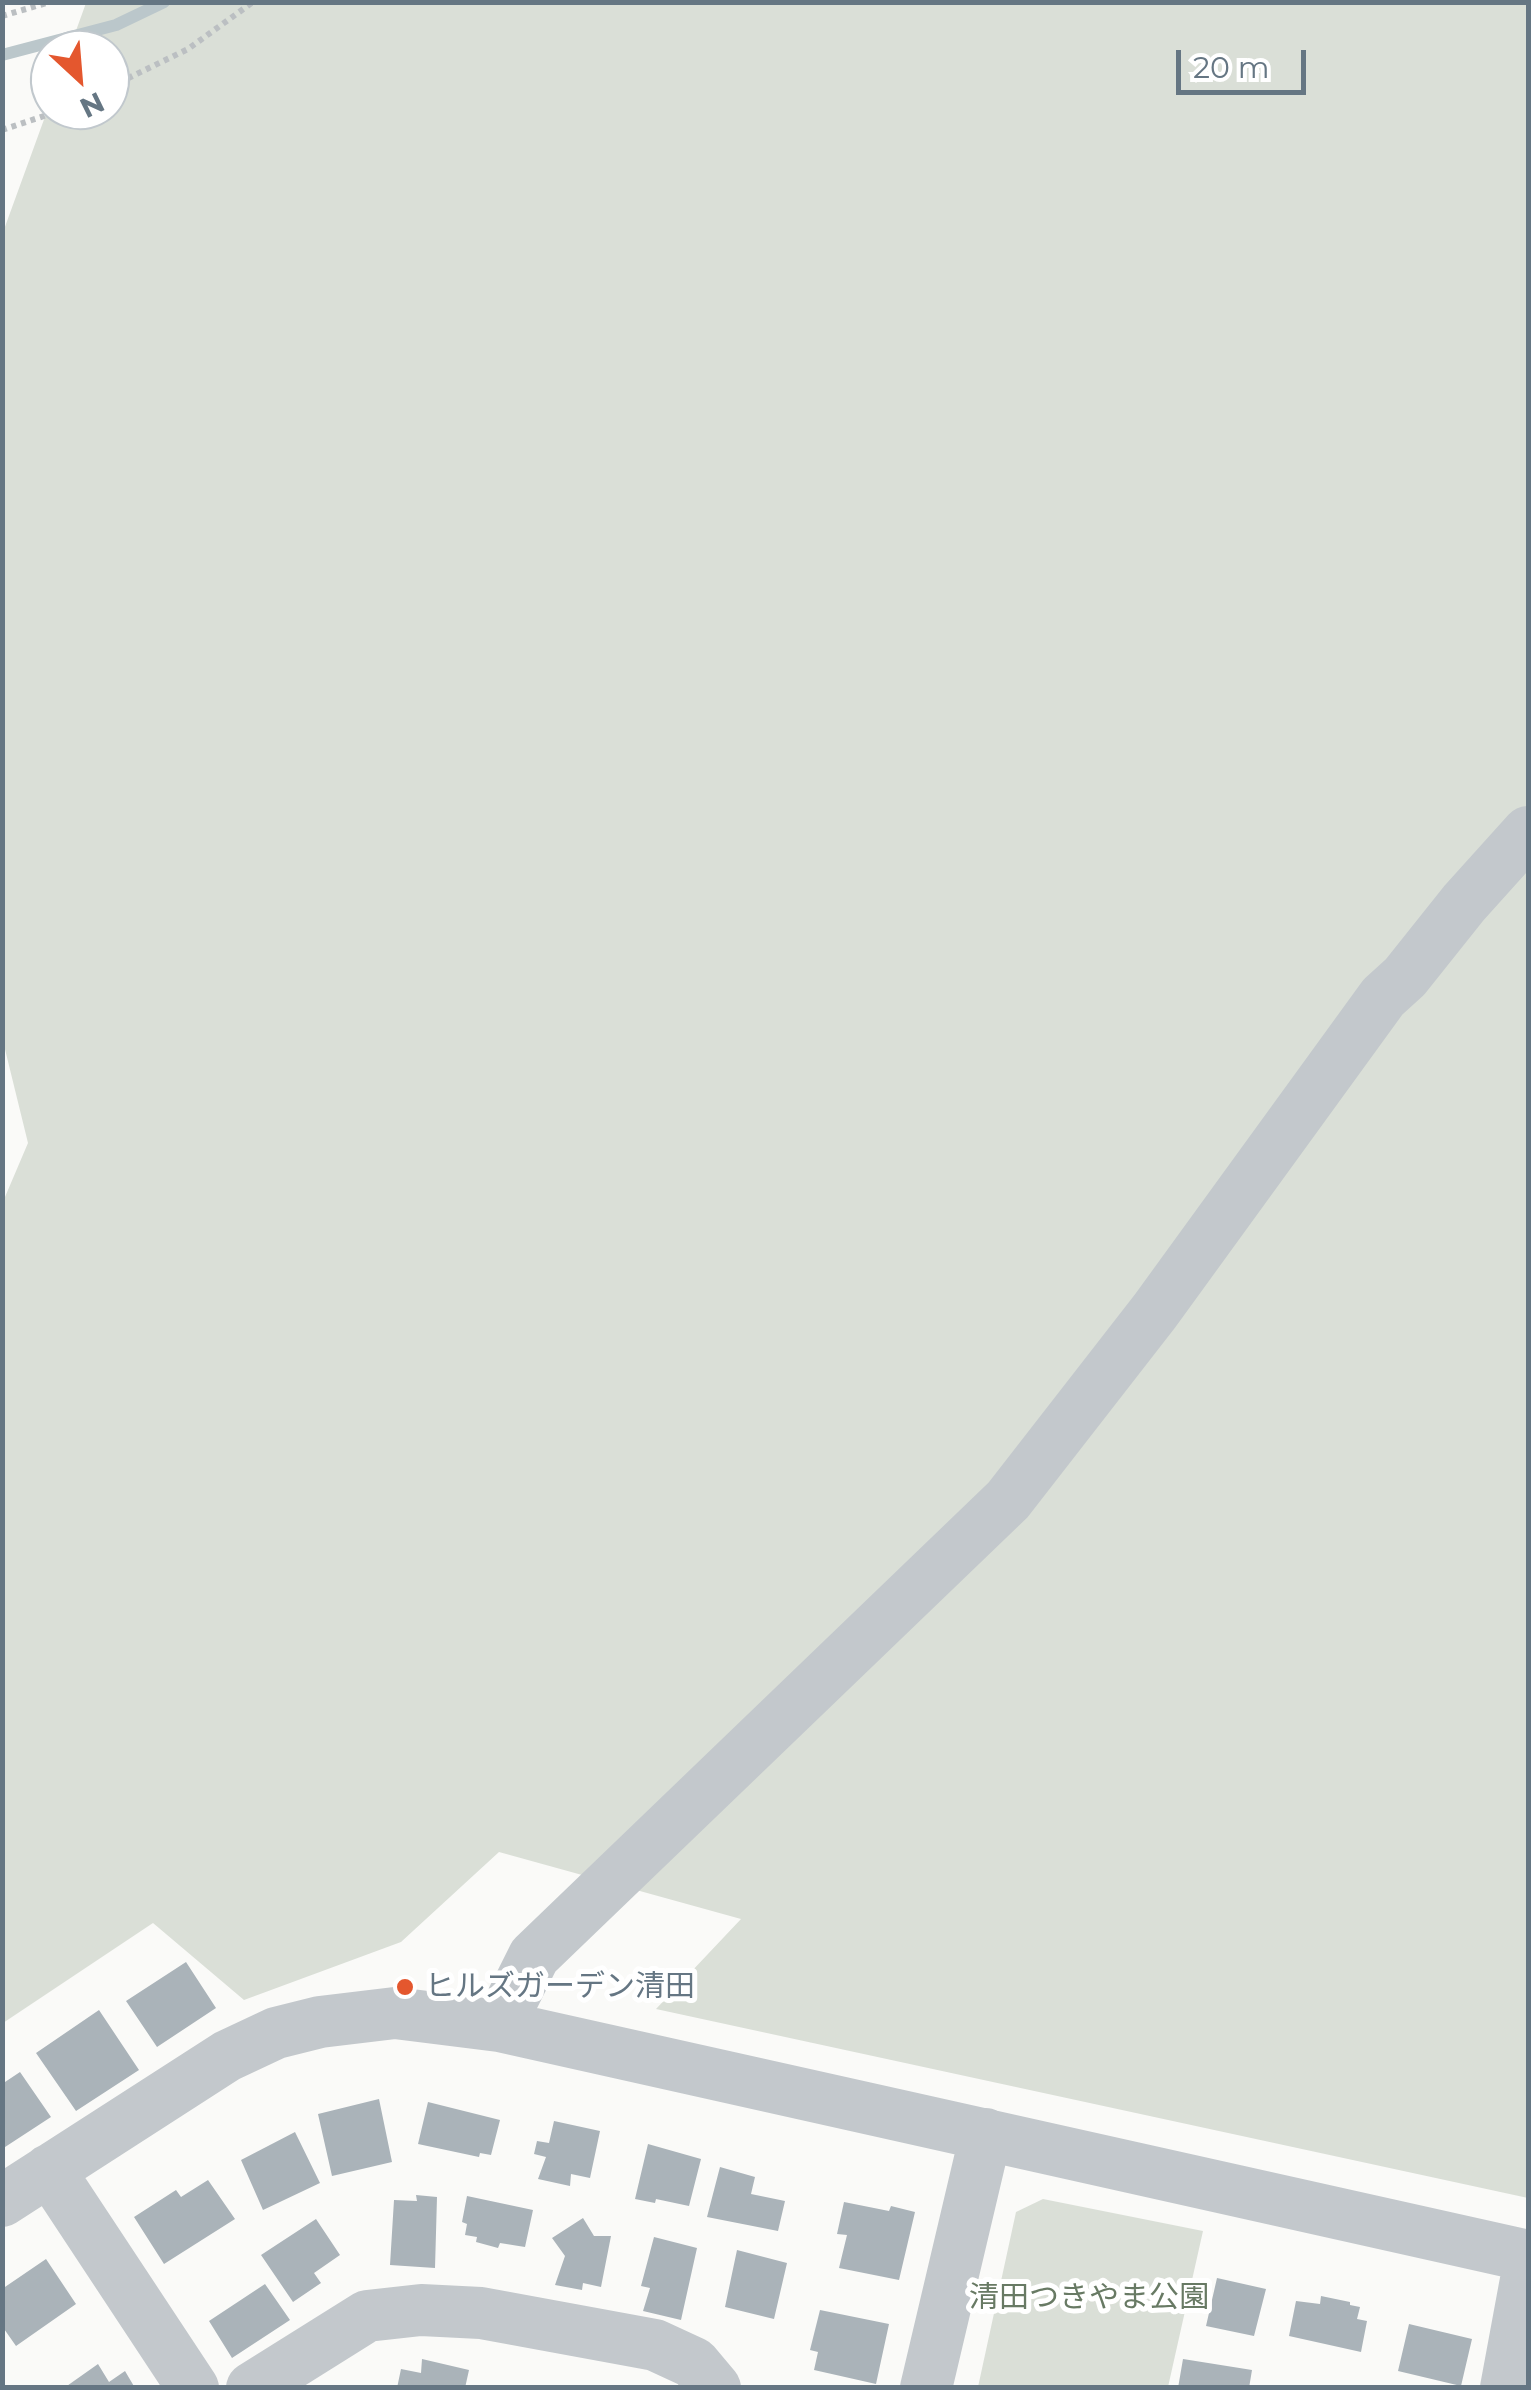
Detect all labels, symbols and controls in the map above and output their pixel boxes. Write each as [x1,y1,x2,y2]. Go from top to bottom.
north arrow [30,30,130,130]
scale bar [1181,30,1311,92]
text: 20 m [1193,49,1270,86]
text: N [75,85,110,125]
place label: ヒルズガーデン清田 [425,1969,695,2005]
marker: ヒルズガーデン清田 [394,1976,416,1998]
park label: 清田つきやま公園 [969,2280,1209,2316]

